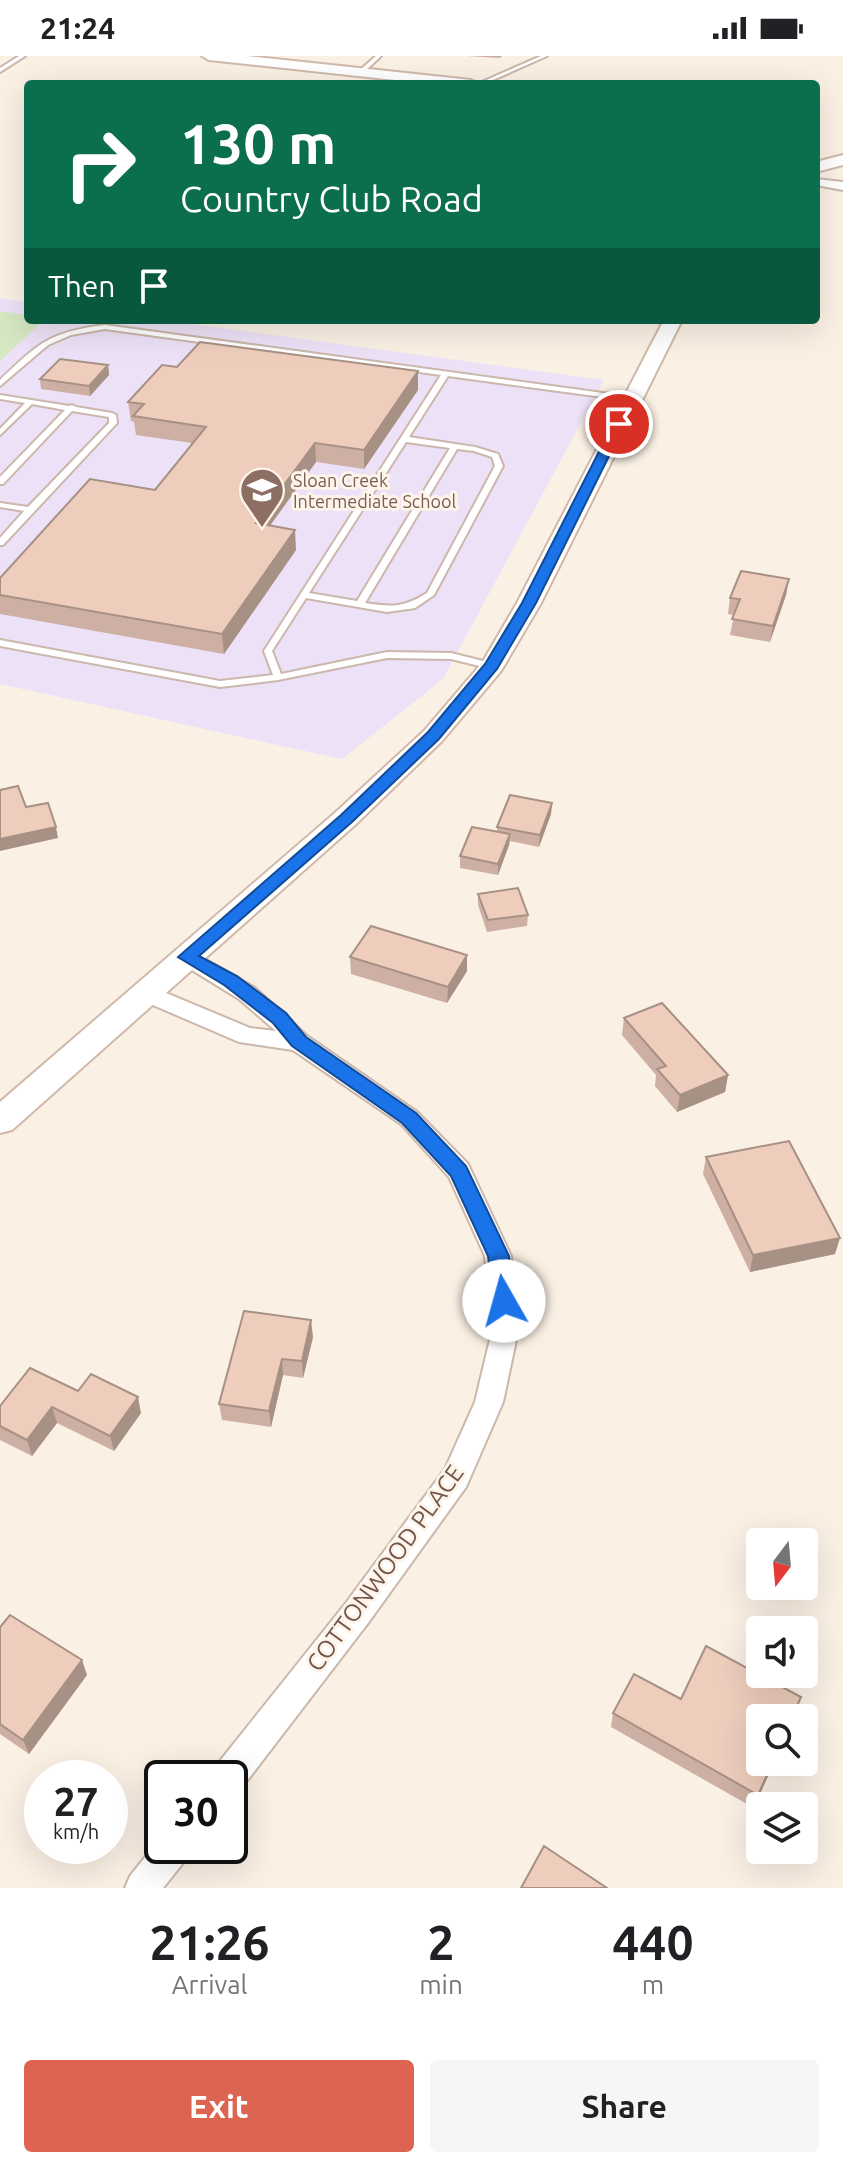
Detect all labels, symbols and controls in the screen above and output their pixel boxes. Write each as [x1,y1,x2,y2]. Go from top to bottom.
text: 21:24 [40,11,115,45]
icon: right [48,112,152,216]
text: 130 m [180,112,336,175]
text: Country Club Road [180,178,483,219]
icon: arrive [132,264,176,308]
text: Then [48,269,116,303]
pin [585,390,653,458]
icon: arrive [597,402,641,446]
school or university icon: Sloan Creek Intermediate School [238,466,286,529]
place label: Sloan Creek Intermediate School [293,470,457,511]
position arrow [462,1259,546,1343]
street label: COTTONWOOD PLACE [301,1460,469,1676]
north arrow [746,1528,818,1600]
map controls [746,1528,818,1864]
button: sound [746,1616,818,1688]
button: search [746,1704,818,1776]
speed limit sign: 30 [144,1760,248,1864]
text: 27 [53,1779,99,1824]
button: layers [746,1792,818,1864]
text: km/h [53,1820,99,1843]
text: 21:26 [150,1915,270,1969]
text: 2 [427,1915,454,1969]
text: 440 [612,1915,693,1969]
text: Arrival [172,1970,247,1999]
text: min [419,1970,463,1999]
text: m [642,1970,664,1999]
button: Exit [24,2060,414,2152]
button: Share [430,2060,819,2152]

